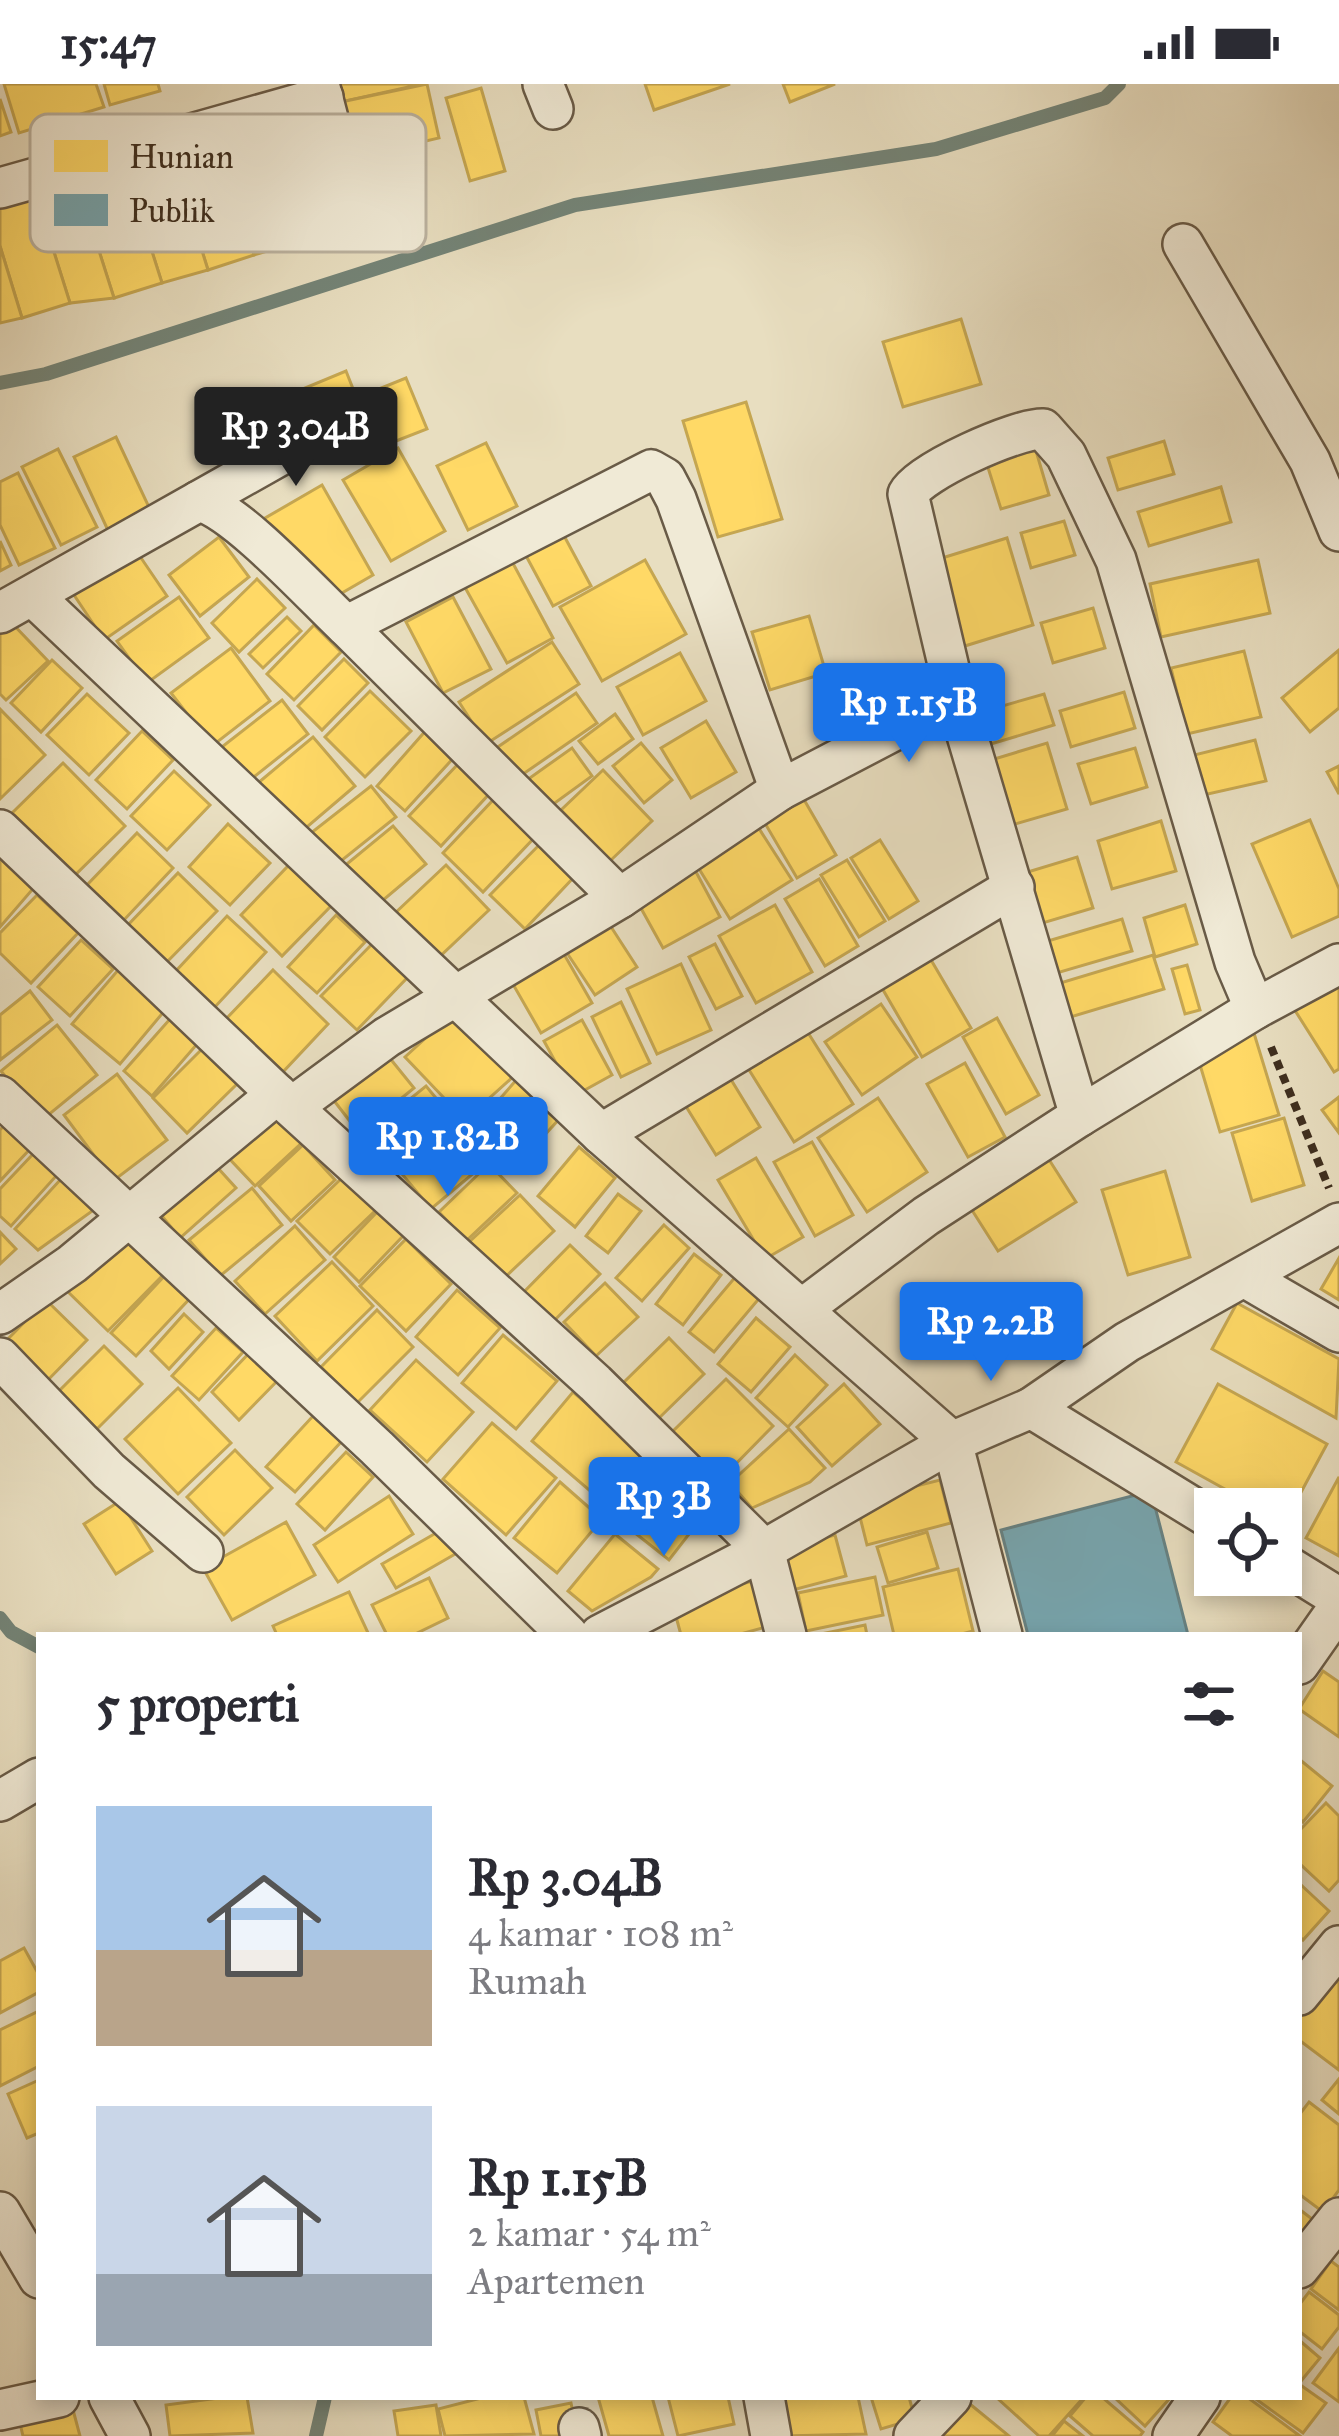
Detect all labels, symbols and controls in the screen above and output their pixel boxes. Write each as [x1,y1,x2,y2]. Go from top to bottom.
text: 15:47 [60,15,157,70]
legend [30,114,426,252]
text: Hunian [129,137,234,177]
text: Publik [129,191,215,231]
pin: Rp 3.04B [172,387,420,489]
text: Rp 3.04B [221,402,371,450]
pin: Rp 1.15B [785,663,1033,765]
text: Rp 1.15B [840,678,978,726]
pin: Rp 1.82B [324,1097,572,1199]
text: Rp 1.82B [376,1112,520,1160]
pin: Rp 2.2B [880,1282,1102,1384]
text: Rp 2.2B [927,1297,1055,1345]
pin: Rp 3B [580,1457,748,1559]
text: Rp 3B [616,1472,712,1520]
map controls [1194,1488,1302,1596]
button: locate [1194,1488,1302,1596]
icon: filters [1176,1671,1242,1737]
text: 5 properti [96,1673,299,1735]
text: Rp 3.04B [468,1847,663,1909]
icon: home [192,1854,336,1998]
text: 4 kamar · 108 m² [468,1909,733,1957]
text: Rumah [468,1957,587,2005]
text: Rp 1.15B [468,2147,648,2209]
icon: home [192,2154,336,2298]
text: 2 kamar · 54 m² [468,2209,711,2257]
text: Apartemen [468,2257,645,2305]

